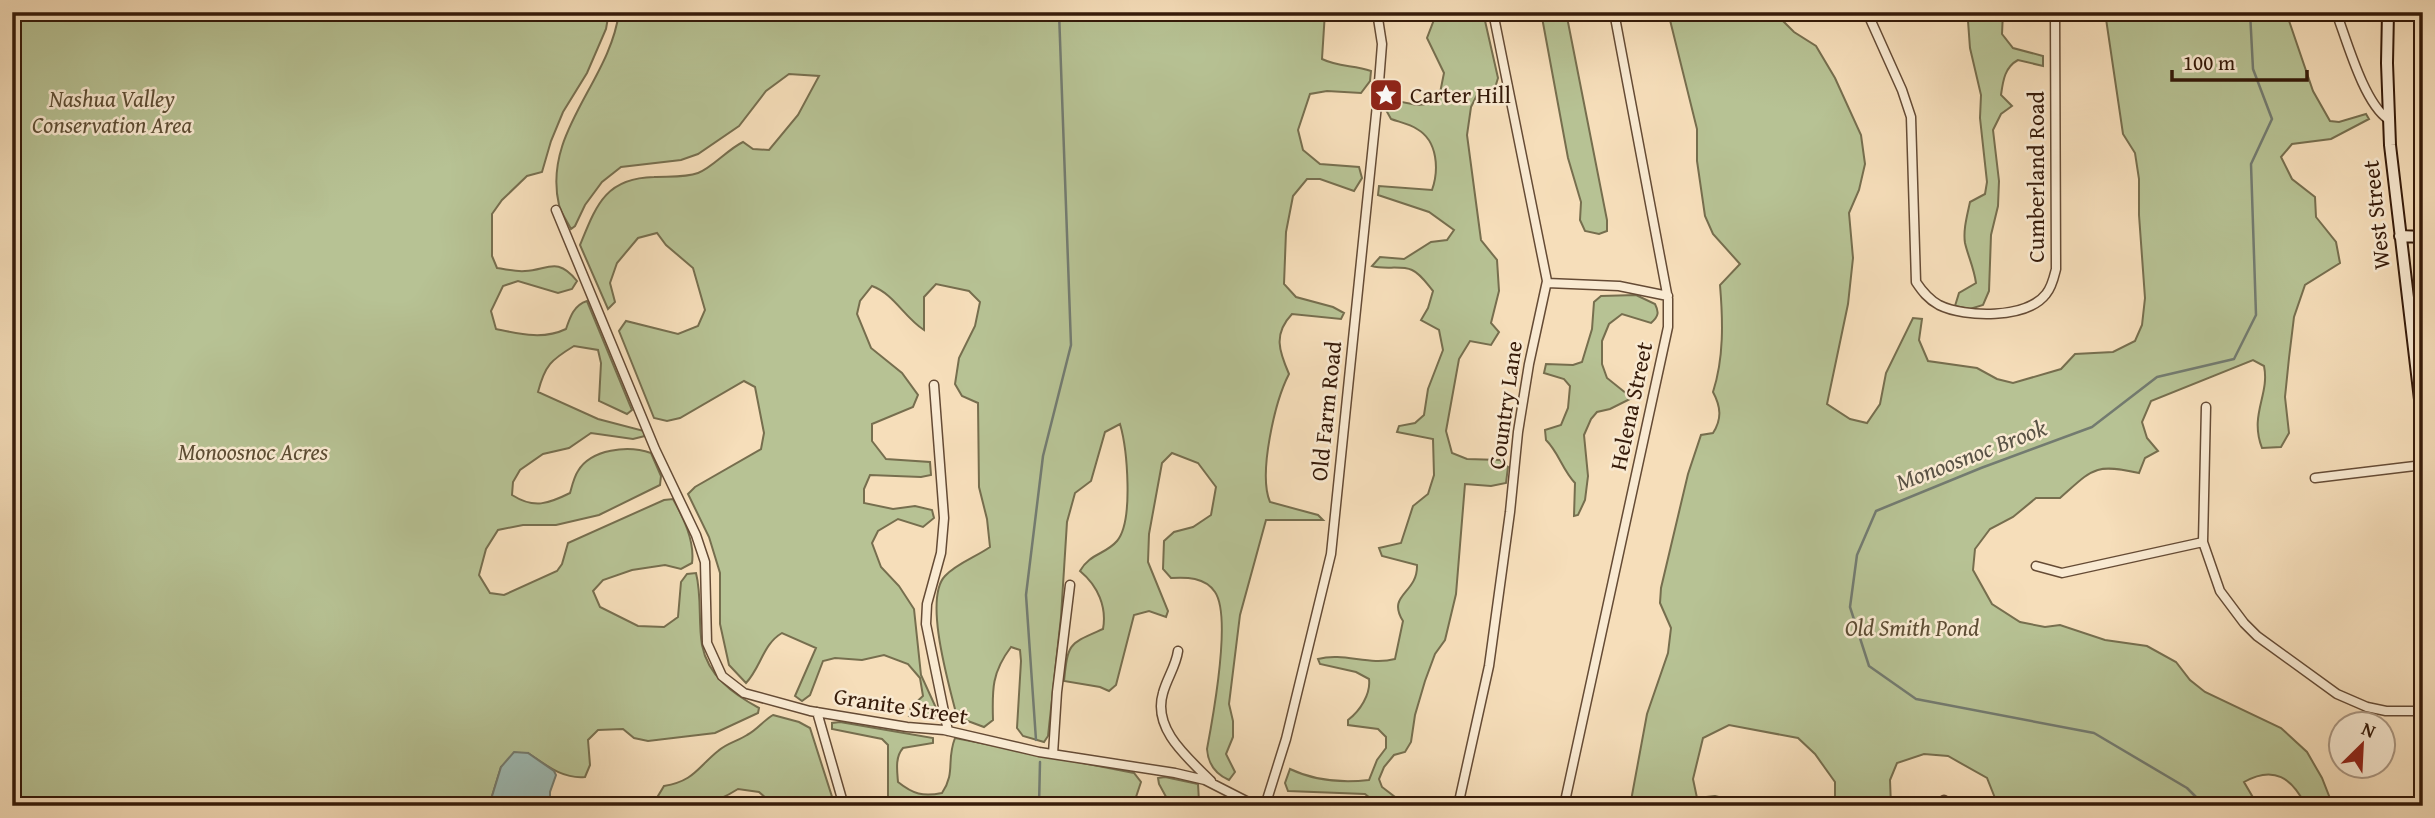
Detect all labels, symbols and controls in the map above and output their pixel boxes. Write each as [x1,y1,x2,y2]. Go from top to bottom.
scale bar [2172,38,2307,82]
text: 100 m [2183,47,2235,78]
place icon: Carter Hill [1367,76,1405,114]
place label: Carter Hill [1410,78,1511,111]
park label: Nashua Valley Conservation Area [32,82,192,141]
street label: Cumberland Road [2019,90,2052,263]
street label: West Street [2353,159,2398,271]
street label: Old Farm Road [1302,339,1349,482]
street label: Country Lane [1479,339,1530,471]
street label: Helena Street [1601,339,1660,473]
water label: Monoosnoc Brook [1890,410,2051,499]
park label: Monoosnoc Acres [178,435,329,468]
park label: Old Smith Pond [1845,611,1979,644]
street label: Granite Street [832,679,970,732]
north arrow [2326,710,2396,780]
text: N [2357,714,2381,745]

